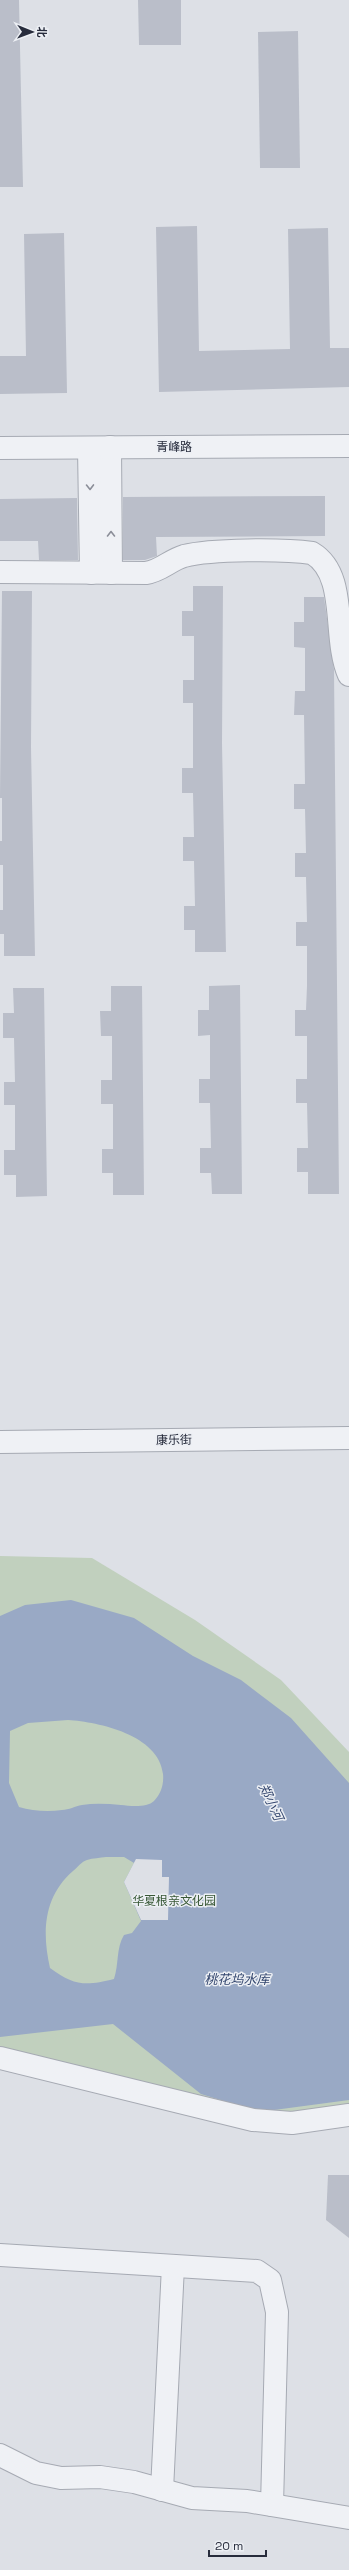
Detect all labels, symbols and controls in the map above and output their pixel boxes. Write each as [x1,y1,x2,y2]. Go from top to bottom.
north arrow [12,12,52,52]
text: 北 [35,27,49,38]
street label: 青峰路 [156,439,192,455]
one-way arrow [86,484,94,490]
one-way arrow [107,531,115,537]
street label: 康乐街 [156,1432,192,1448]
water label: 郑小河 [255,1781,288,1826]
park label: 华夏根亲文化园 [132,1893,216,1909]
water label: 桃花坞水库 [204,1971,271,1988]
scale bar [209,2532,266,2558]
text: 20 m [215,2538,243,2554]

